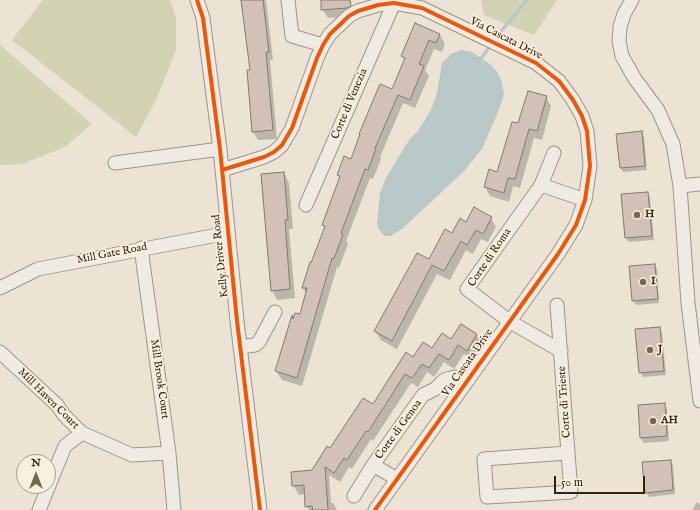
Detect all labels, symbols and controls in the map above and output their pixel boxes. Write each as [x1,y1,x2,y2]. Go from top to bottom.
street label: Via Cascata Drive [467,15,545,63]
street label: Corte di Venezia [329,67,371,141]
place label: H [645,208,654,222]
marker: H [632,210,642,220]
street label: Kelly Driver Road [210,214,232,298]
street label: Corte di Roma [466,226,514,290]
street label: Mill Gate Road [76,241,148,267]
place label: I [651,275,656,289]
marker: I [638,277,648,287]
street label: Via Cascata Drive [440,327,496,399]
street label: Mill Brook Court [147,338,171,420]
place label: J [658,343,662,357]
marker: J [645,345,655,355]
street label: Mill Haven Court [15,366,81,432]
street label: Corte di Trieste [556,366,574,438]
street label: Corte di Genoa [373,398,425,462]
place label: AH [661,414,678,428]
marker: AH [648,416,658,426]
north arrow [16,454,56,494]
text: N [31,456,41,470]
scale bar [556,468,647,494]
text: 50 m [561,475,583,490]

